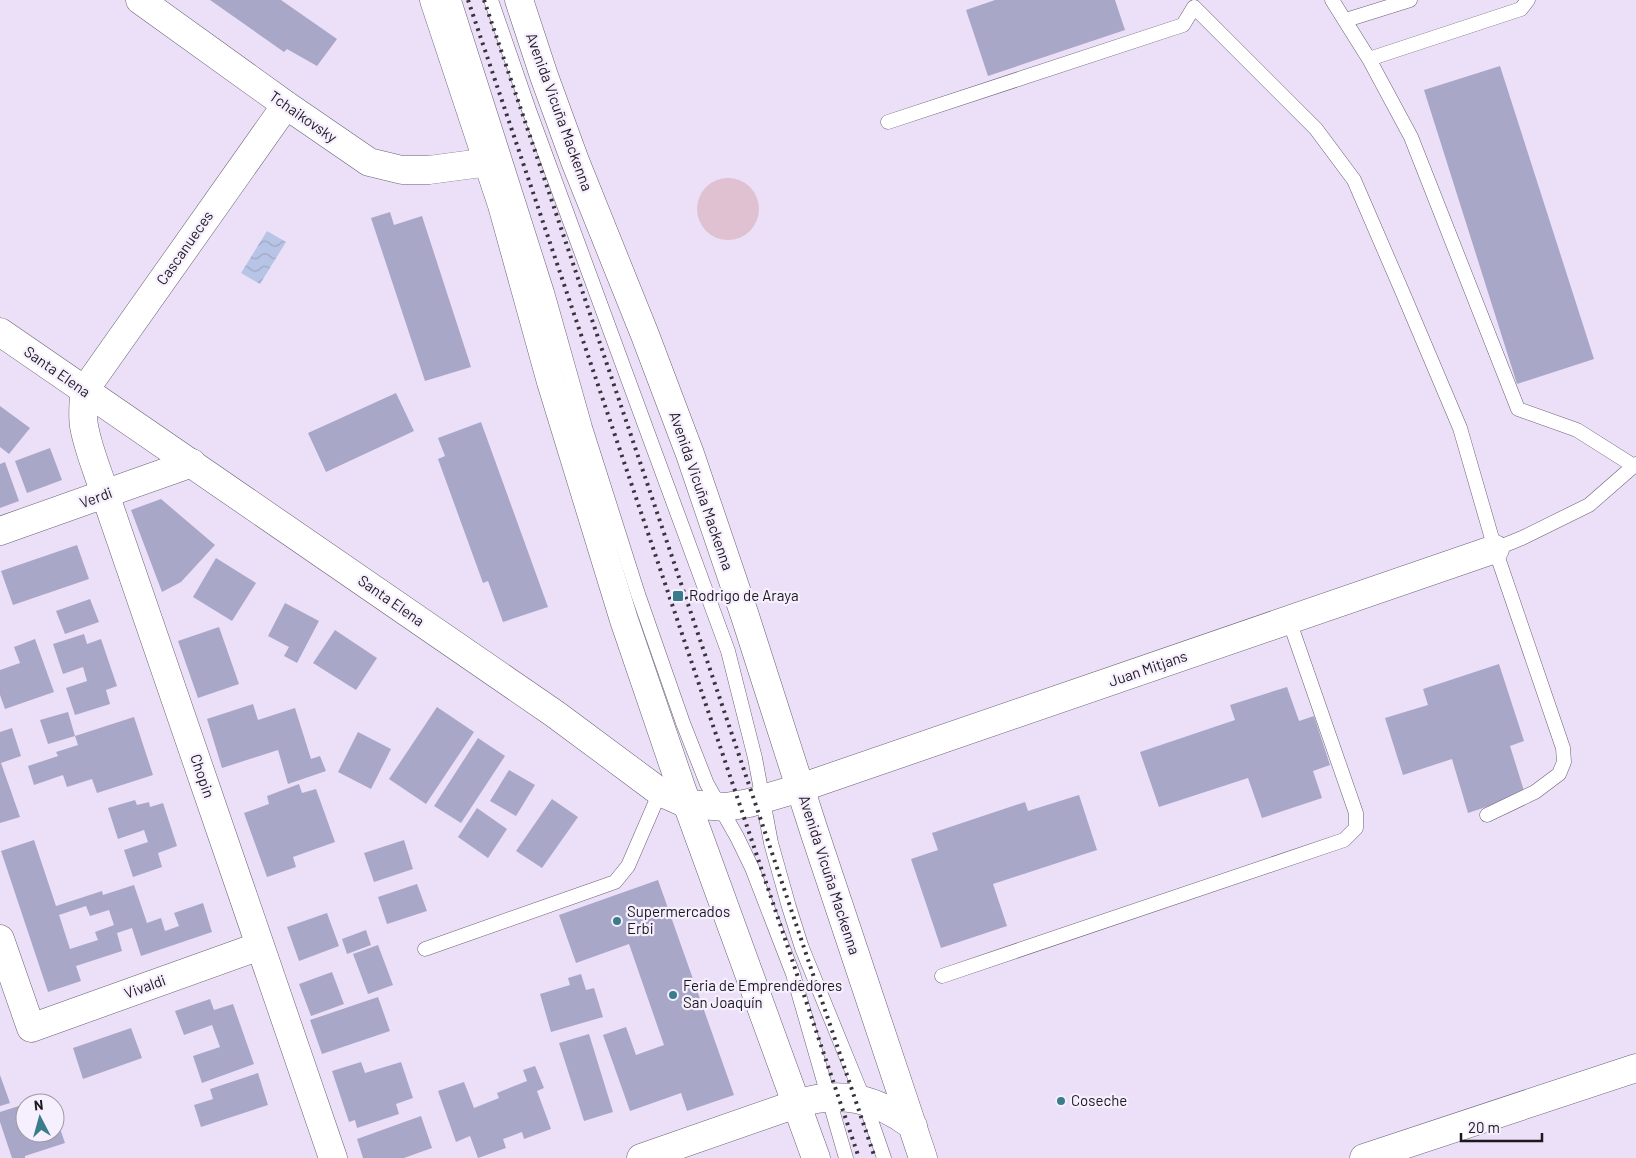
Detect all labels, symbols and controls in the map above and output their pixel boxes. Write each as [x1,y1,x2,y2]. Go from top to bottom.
street label: Avenida Vicuña Mackenna [523,30,597,193]
street label: Tchaikovsky [266,86,341,146]
street label: Cascanueces [152,207,216,288]
street label: Santa Elena [21,342,94,401]
street label: Avenida Vicuña Mackenna [666,409,738,572]
street label: Verdi [77,483,114,511]
street label: Santa Elena [355,571,428,630]
place label: Rodrigo de Araya [689,586,799,604]
marker: Rodrigo de Araya [671,589,685,603]
street label: Juan Mitjans [1106,646,1189,690]
street label: Chopin [187,751,219,800]
street label: Avenida Vicuña Mackenna [796,793,864,957]
place label: Supermercados Erbi [627,902,730,937]
marker: Supermercados Erbi [611,915,623,927]
street label: Vivaldi [121,970,168,1002]
place label: Feria de Emprendedores San Joaquín [683,976,842,1011]
marker: Feria de Emprendedores San Joaquín [667,989,679,1001]
place label: Coseche [1071,1091,1127,1109]
north arrow [15,1093,65,1143]
marker: Coseche [1055,1095,1067,1107]
text: N [33,1096,44,1114]
scale bar [1461,1110,1542,1142]
text: 20 m [1468,1118,1500,1136]

